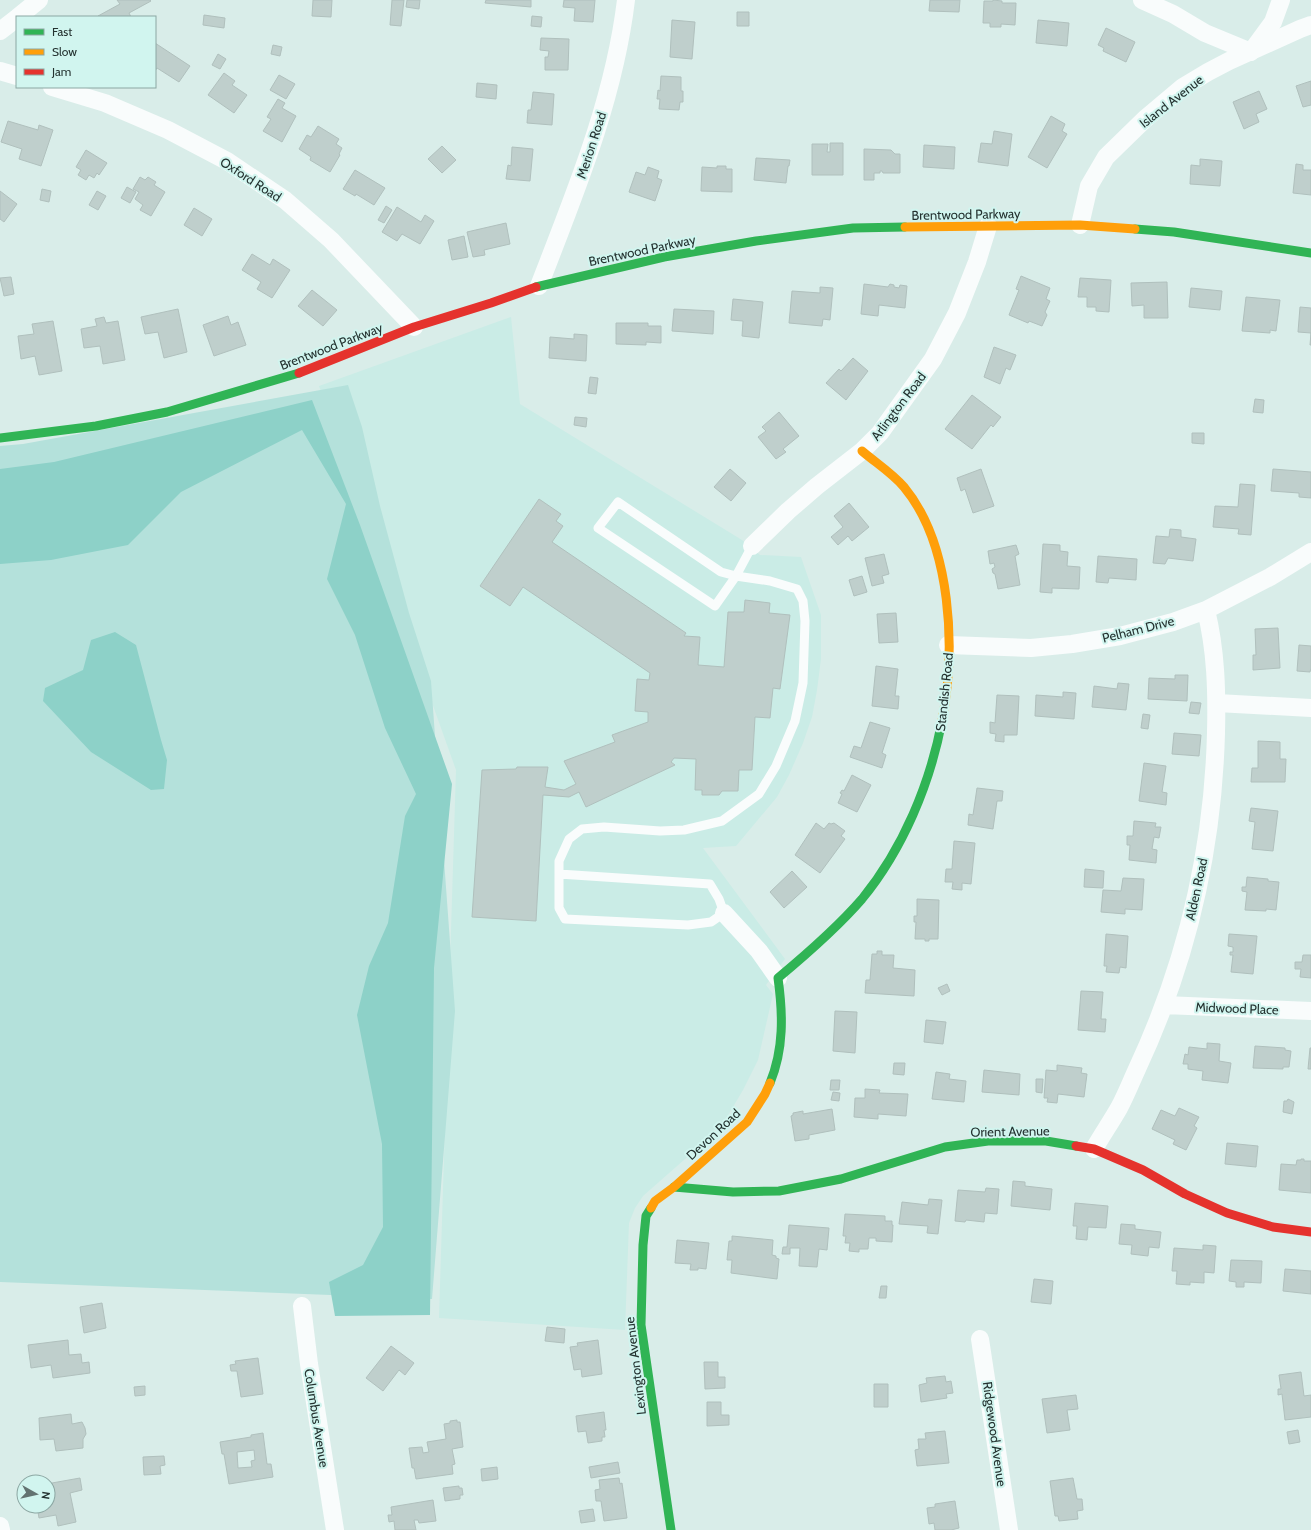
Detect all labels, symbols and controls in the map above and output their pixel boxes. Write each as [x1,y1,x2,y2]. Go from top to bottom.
legend [16,16,156,88]
text: Fast [52,24,72,39]
text: Slow [52,44,77,59]
text: Jam [51,64,71,79]
street label: Island Avenue [1136,71,1206,131]
street label: Merion Road [573,109,609,181]
street label: Oxford Road [217,153,285,205]
street label: Brentwood Parkway [911,205,1021,223]
street label: Brentwood Parkway [587,231,697,269]
street label: Brentwood Parkway [277,319,385,373]
street label: Arlington Road [867,369,929,443]
street label: Pelham Drive [1100,612,1176,646]
street label: Standish Road [932,652,956,732]
street label: Alden Road [1182,856,1210,922]
street label: Midwood Place [1195,999,1279,1017]
street label: Devon Road [683,1105,743,1163]
street label: Orient Avenue [970,1122,1050,1140]
street label: Lexington Avenue [621,1316,649,1416]
street label: Columbus Avenue [301,1367,333,1469]
street label: Ridgewood Avenue [980,1380,1010,1488]
north arrow [16,1474,56,1514]
text: N [38,1491,53,1500]

